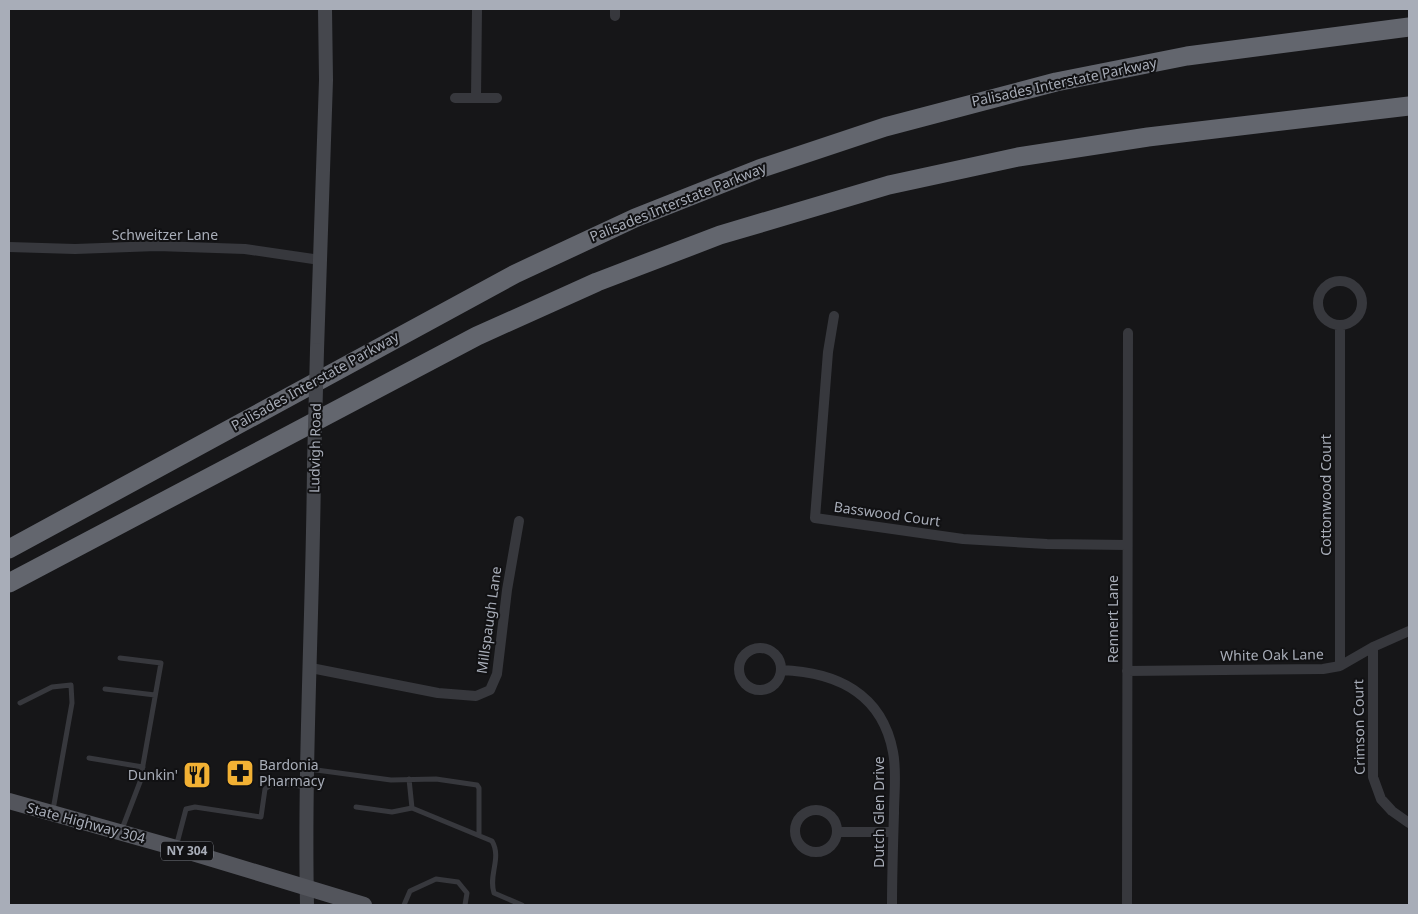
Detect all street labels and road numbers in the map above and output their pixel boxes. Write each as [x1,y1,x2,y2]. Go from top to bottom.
street label: Palisades Interstate Parkway [970,52,1159,110]
street label: Palisades Interstate Parkway [587,157,770,246]
street label: Schweitzer Lane [112,225,218,244]
street label: Palisades Interstate Parkway [228,326,403,435]
street label: Ludvigh Road [304,403,325,493]
street label: Cottonwood Court [1316,434,1335,556]
street label: Basswood Court [833,497,942,530]
street label: Millspaugh Lane [472,565,505,675]
street label: Rennert Lane [1103,575,1122,663]
street label: White Oak Lane [1220,644,1324,665]
street label: Crimson Court [1348,679,1369,775]
street label: Dutch Glen Drive [869,756,888,868]
street label: State Highway 304 [25,798,148,847]
road number: NY 304 [161,841,213,860]

